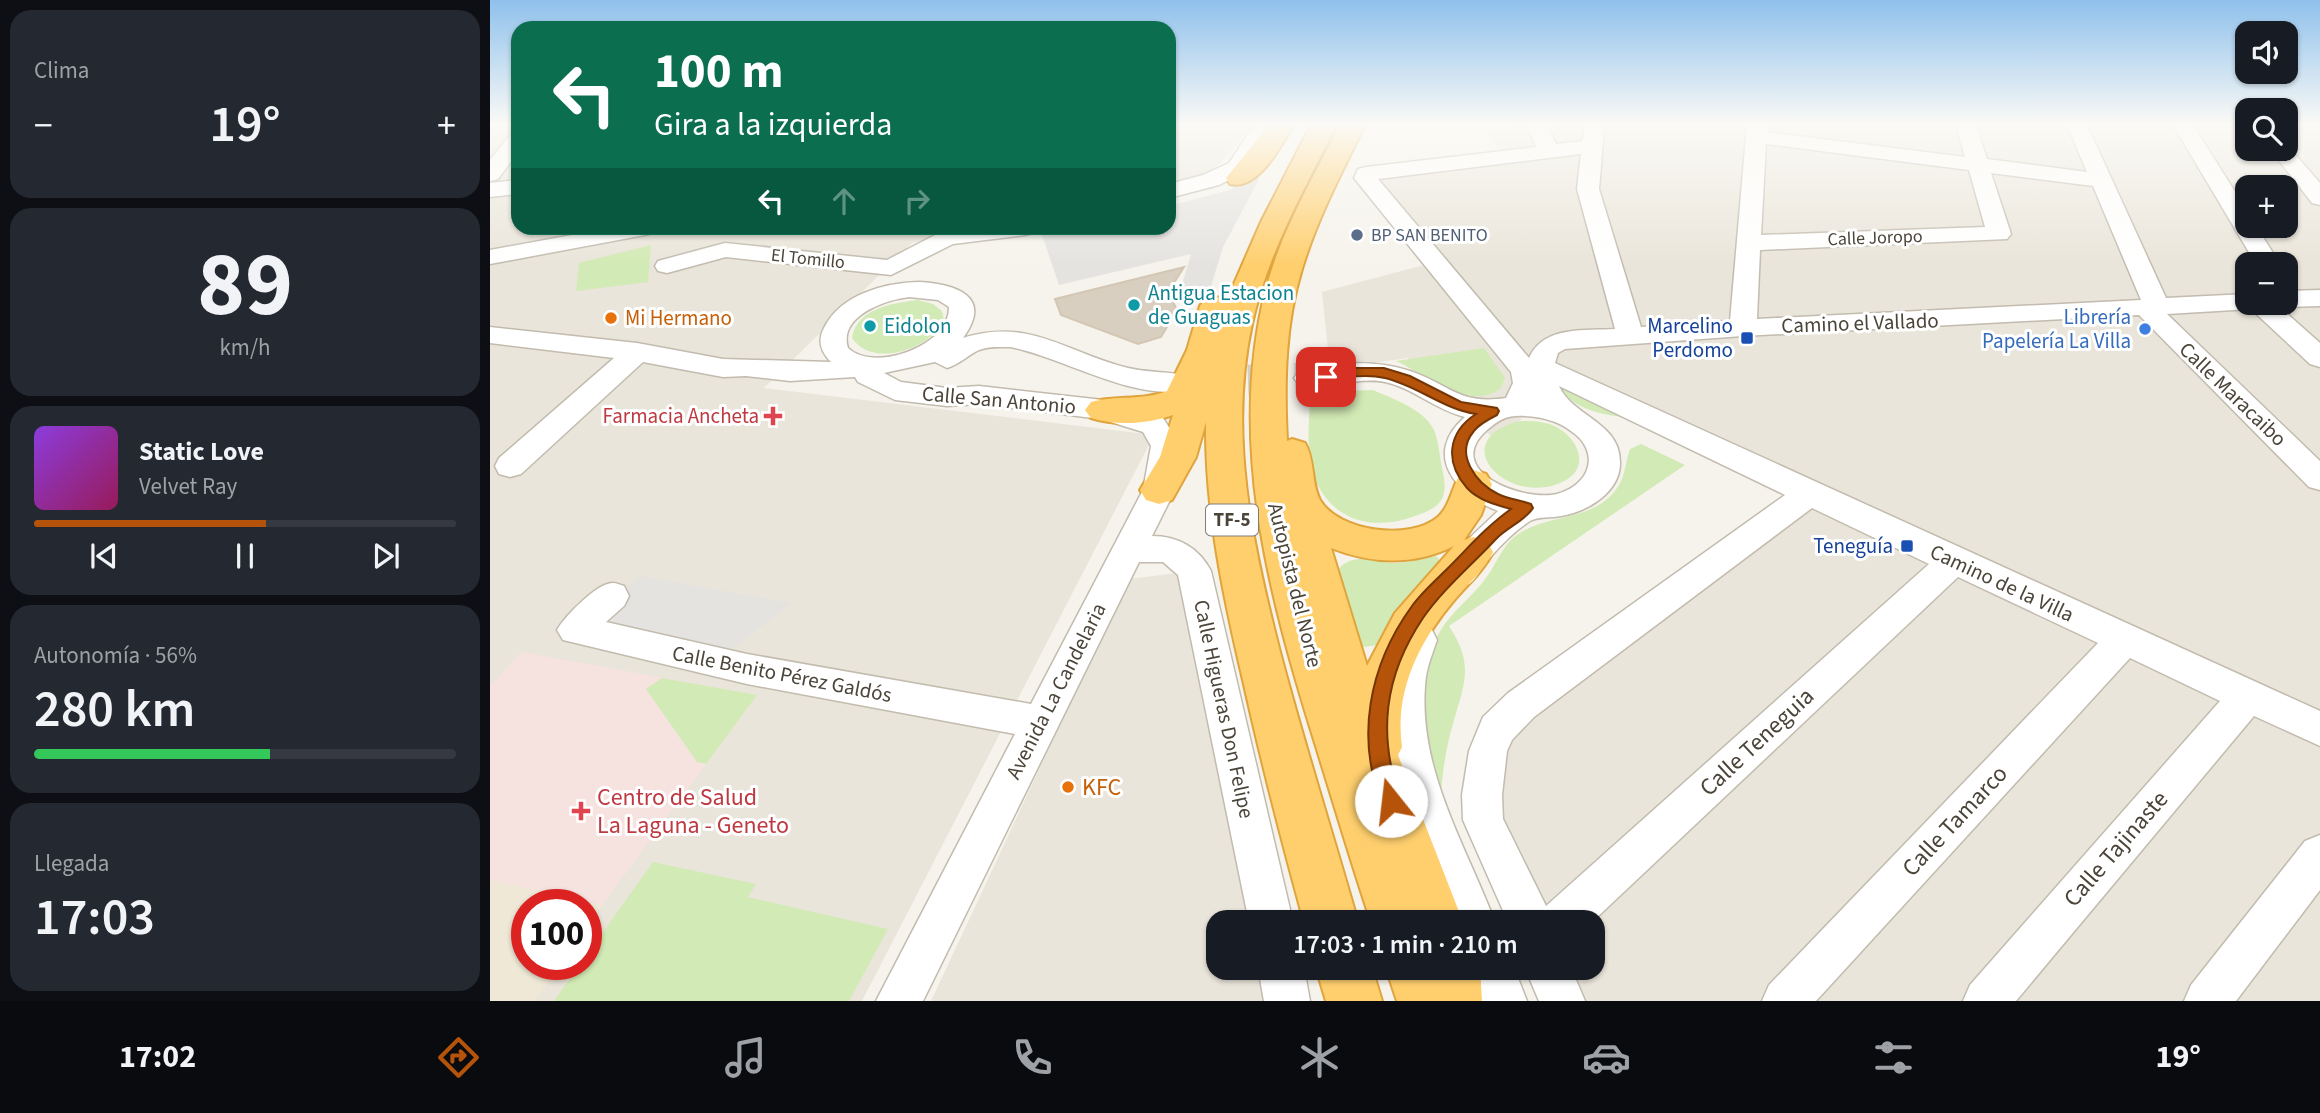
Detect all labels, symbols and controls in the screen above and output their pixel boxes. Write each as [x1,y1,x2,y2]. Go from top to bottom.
map controls [2235,21,2298,315]
button: sound [2235,21,2298,84]
text: 100 m [654,37,783,107]
icon: left [539,49,630,140]
text: Clima [34,54,89,87]
text: 19° [209,88,281,162]
button: search [2235,98,2298,161]
text: − [34,99,53,153]
text: + [437,99,456,153]
text: Gira a la izquierda [654,102,892,148]
button: + [2235,175,2298,238]
icon: left [752,182,790,220]
icon: ahead [825,182,863,220]
icon: right [898,182,936,220]
text: 89 [197,221,293,350]
place label: BP SAN BENITO [1371,223,1488,248]
street label: Calle Joropo [1827,224,1923,252]
marker: BP SAN BENITO [1349,227,1365,243]
street label: El Tomillo [770,243,846,275]
button: − [2235,252,2298,315]
place label: Antigua Estacion de Guaguas [1148,278,1294,332]
marker: Antigua Estacion de Guaguas [1126,297,1142,313]
place label: Librería Papelería La Villa [1982,302,2131,356]
place label: Mi Hermano [625,303,732,333]
street label: Camino el Vallado [1781,305,1939,341]
marker: Mi Hermano [603,310,619,326]
place label: Eidolon [884,311,952,341]
place label: Marcelino Perdomo [1647,311,1733,365]
marker: Eidolon [862,318,878,334]
marker: Librería Papelería La Villa [2137,321,2153,337]
marker: Marcelino Perdomo [1739,330,1755,346]
text: km/h [219,331,271,364]
street label: Calle Maracaibo [2172,335,2294,453]
pin [1296,347,1356,407]
icon: arrive [1307,358,1345,396]
street label: Calle San Antonio [921,378,1077,422]
place label: Farmacia Ancheta [603,401,759,431]
marker: Farmacia Ancheta [765,408,781,424]
text: Static Love [139,433,264,470]
text: Velvet Ray [139,470,237,503]
street label: Autopista del Norte [1260,500,1330,670]
road number: TF-5 [1206,505,1258,536]
place label: Teneguía [1813,531,1893,561]
street label: Camino de la Villa [1925,536,2079,630]
icon: previous [85,537,123,575]
icon: pause [226,537,264,575]
icon: next [367,537,405,575]
marker: Teneguía [1899,538,1915,554]
street label: Avenida La Candelaria [998,597,1114,785]
street label: Calle Higueras Don Felipe [1186,597,1262,821]
street label: Calle Benito Pérez Galdós [670,638,894,710]
text: Autonomía · 56% [34,639,197,672]
text: 280 km [34,673,195,747]
street label: Calle Teneguia [1692,679,1822,805]
street label: Calle Tamarco [1894,757,2016,885]
position arrow [1354,764,1428,838]
place label: KFC [1082,770,1121,805]
marker: KFC [1060,779,1076,795]
place label: Centro de Salud La Laguna - Geneto [597,780,789,843]
street label: Calle Tajinaste [2055,783,2177,915]
marker: Centro de Salud La Laguna - Geneto [571,801,591,821]
text: Llegada [34,847,109,880]
text: 17:03 [34,881,155,955]
speed limit sign: 100 [511,889,602,980]
text: 17:03 · 1 min · 210 m [1293,926,1518,963]
icon: directions [434,1033,483,1082]
icon: music [721,1033,770,1082]
icon: phone [1008,1033,1057,1082]
icon: climate [1295,1033,1344,1082]
icon: car [1582,1033,1631,1082]
icon: filters [1869,1033,1918,1082]
text: 17:02 [119,1034,196,1080]
text: 19° [2155,1034,2201,1080]

